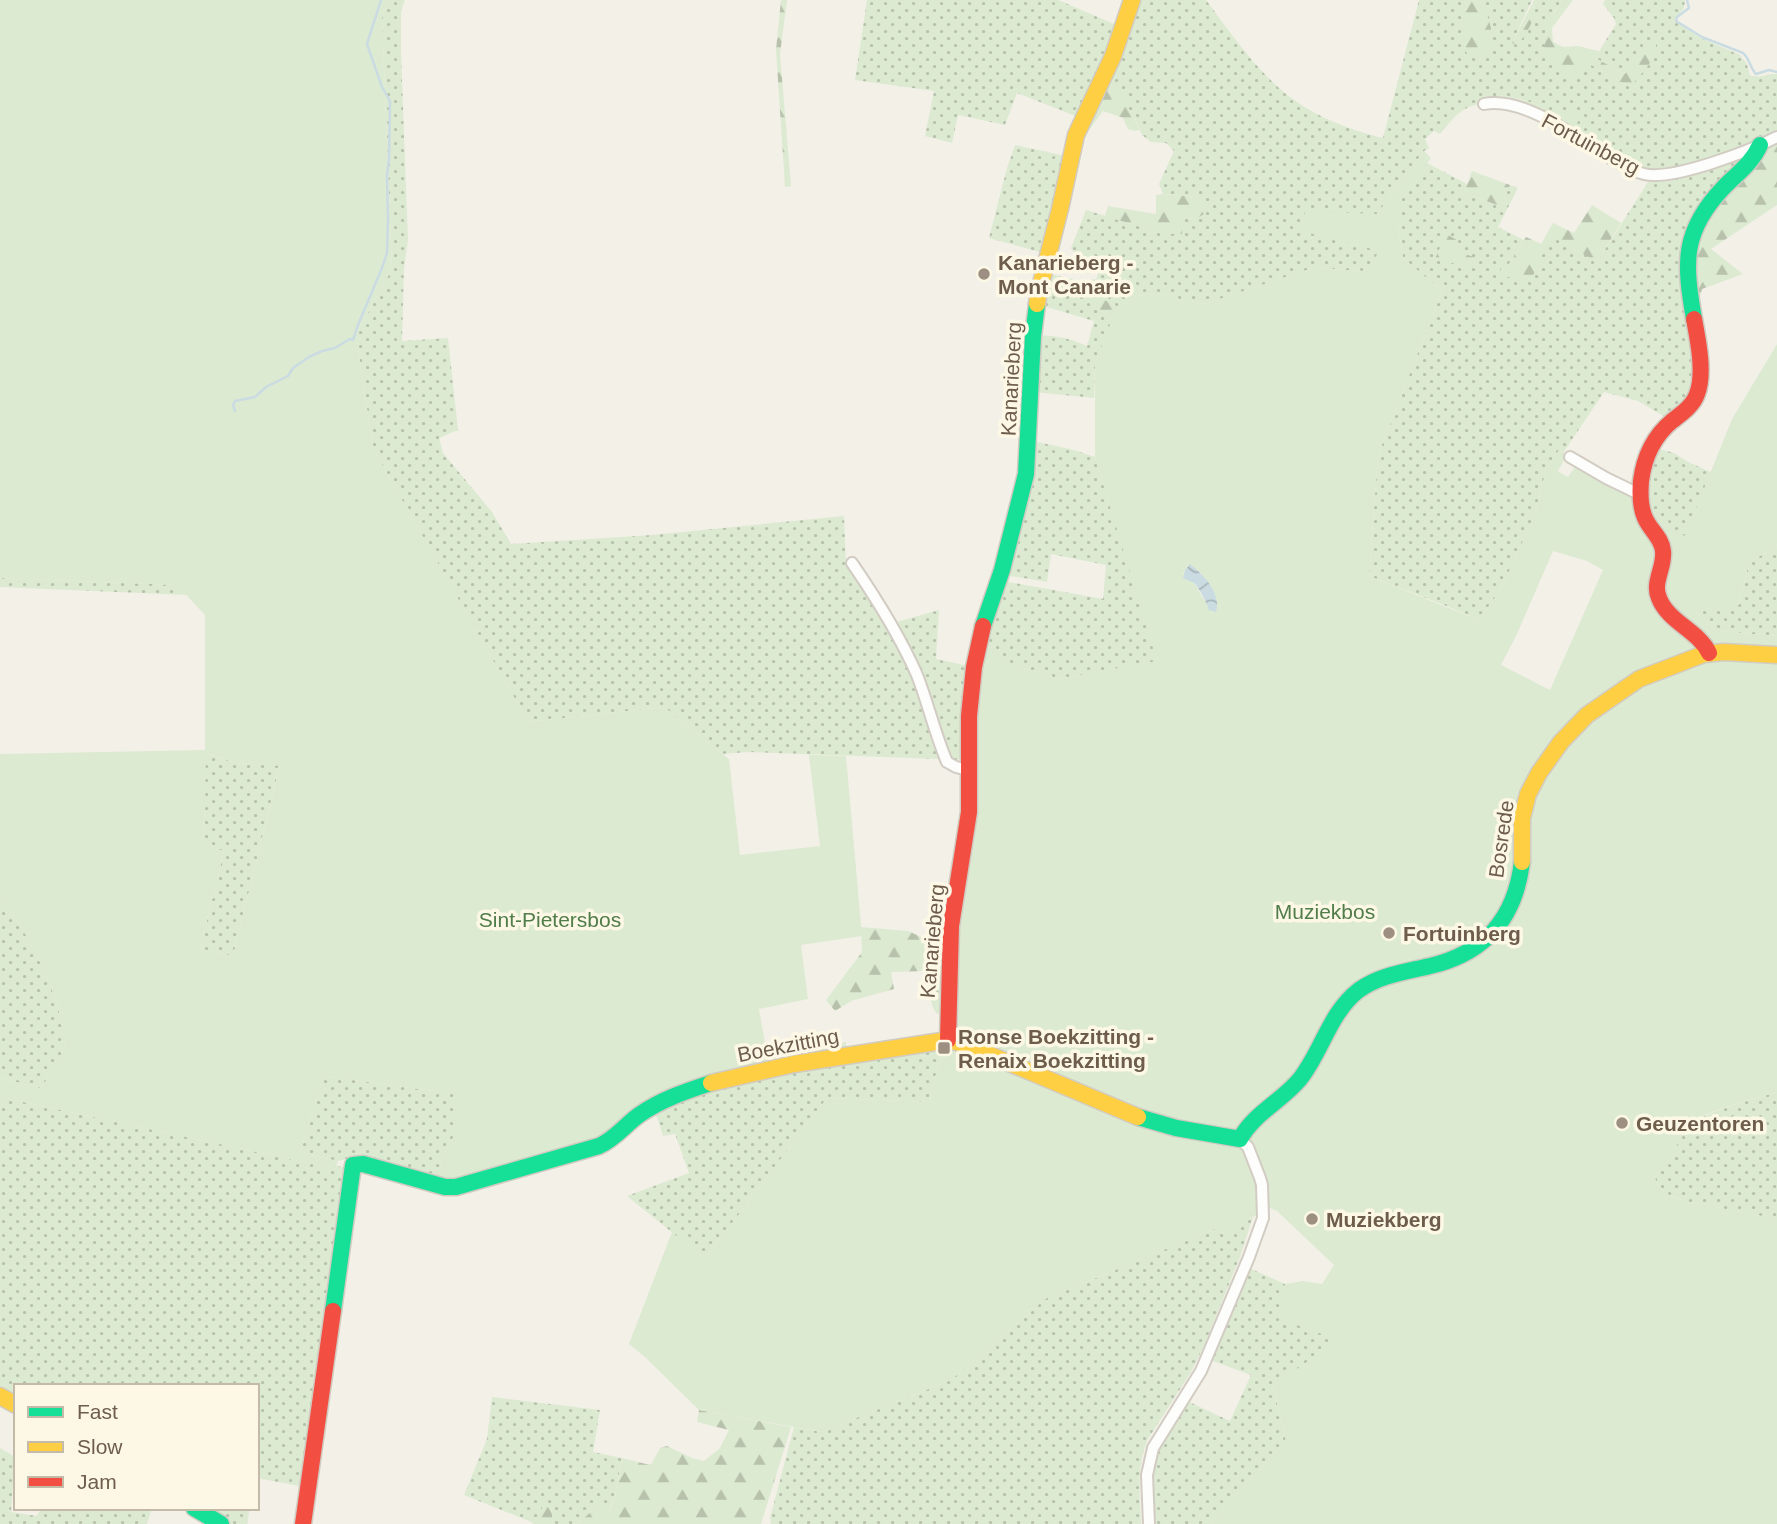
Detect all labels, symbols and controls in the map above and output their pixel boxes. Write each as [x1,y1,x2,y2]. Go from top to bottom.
street label: Fortuinberg [1538,109,1644,179]
place label: Kanarieberg - Mont Canarie [998,251,1133,298]
marker: Kanarieberg - Mont Canarie [976,266,992,282]
street label: Kanarieberg [997,321,1025,437]
street label: Bosrede [1484,799,1518,879]
street label: Kanarieberg [916,883,948,999]
park label: Muziekbos [1275,900,1375,923]
park label: Sint-Pietersbos [479,908,621,931]
place label: Fortuinberg [1403,922,1521,945]
marker: Fortuinberg [1381,925,1397,941]
street label: Boekzitting [735,1024,841,1066]
place label: Ronse Boekzitting - Renaix Boekzitting [958,1025,1154,1072]
marker: Ronse Boekzitting - Renaix Boekzitting [936,1040,952,1056]
place label: Geuzentoren [1636,1112,1764,1135]
marker: Geuzentoren [1614,1115,1630,1131]
place label: Muziekberg [1326,1208,1442,1231]
marker: Muziekberg [1304,1211,1320,1227]
legend [14,1384,259,1510]
text: Fast [77,1400,118,1423]
text: Slow [77,1435,123,1458]
text: Jam [77,1470,117,1493]

